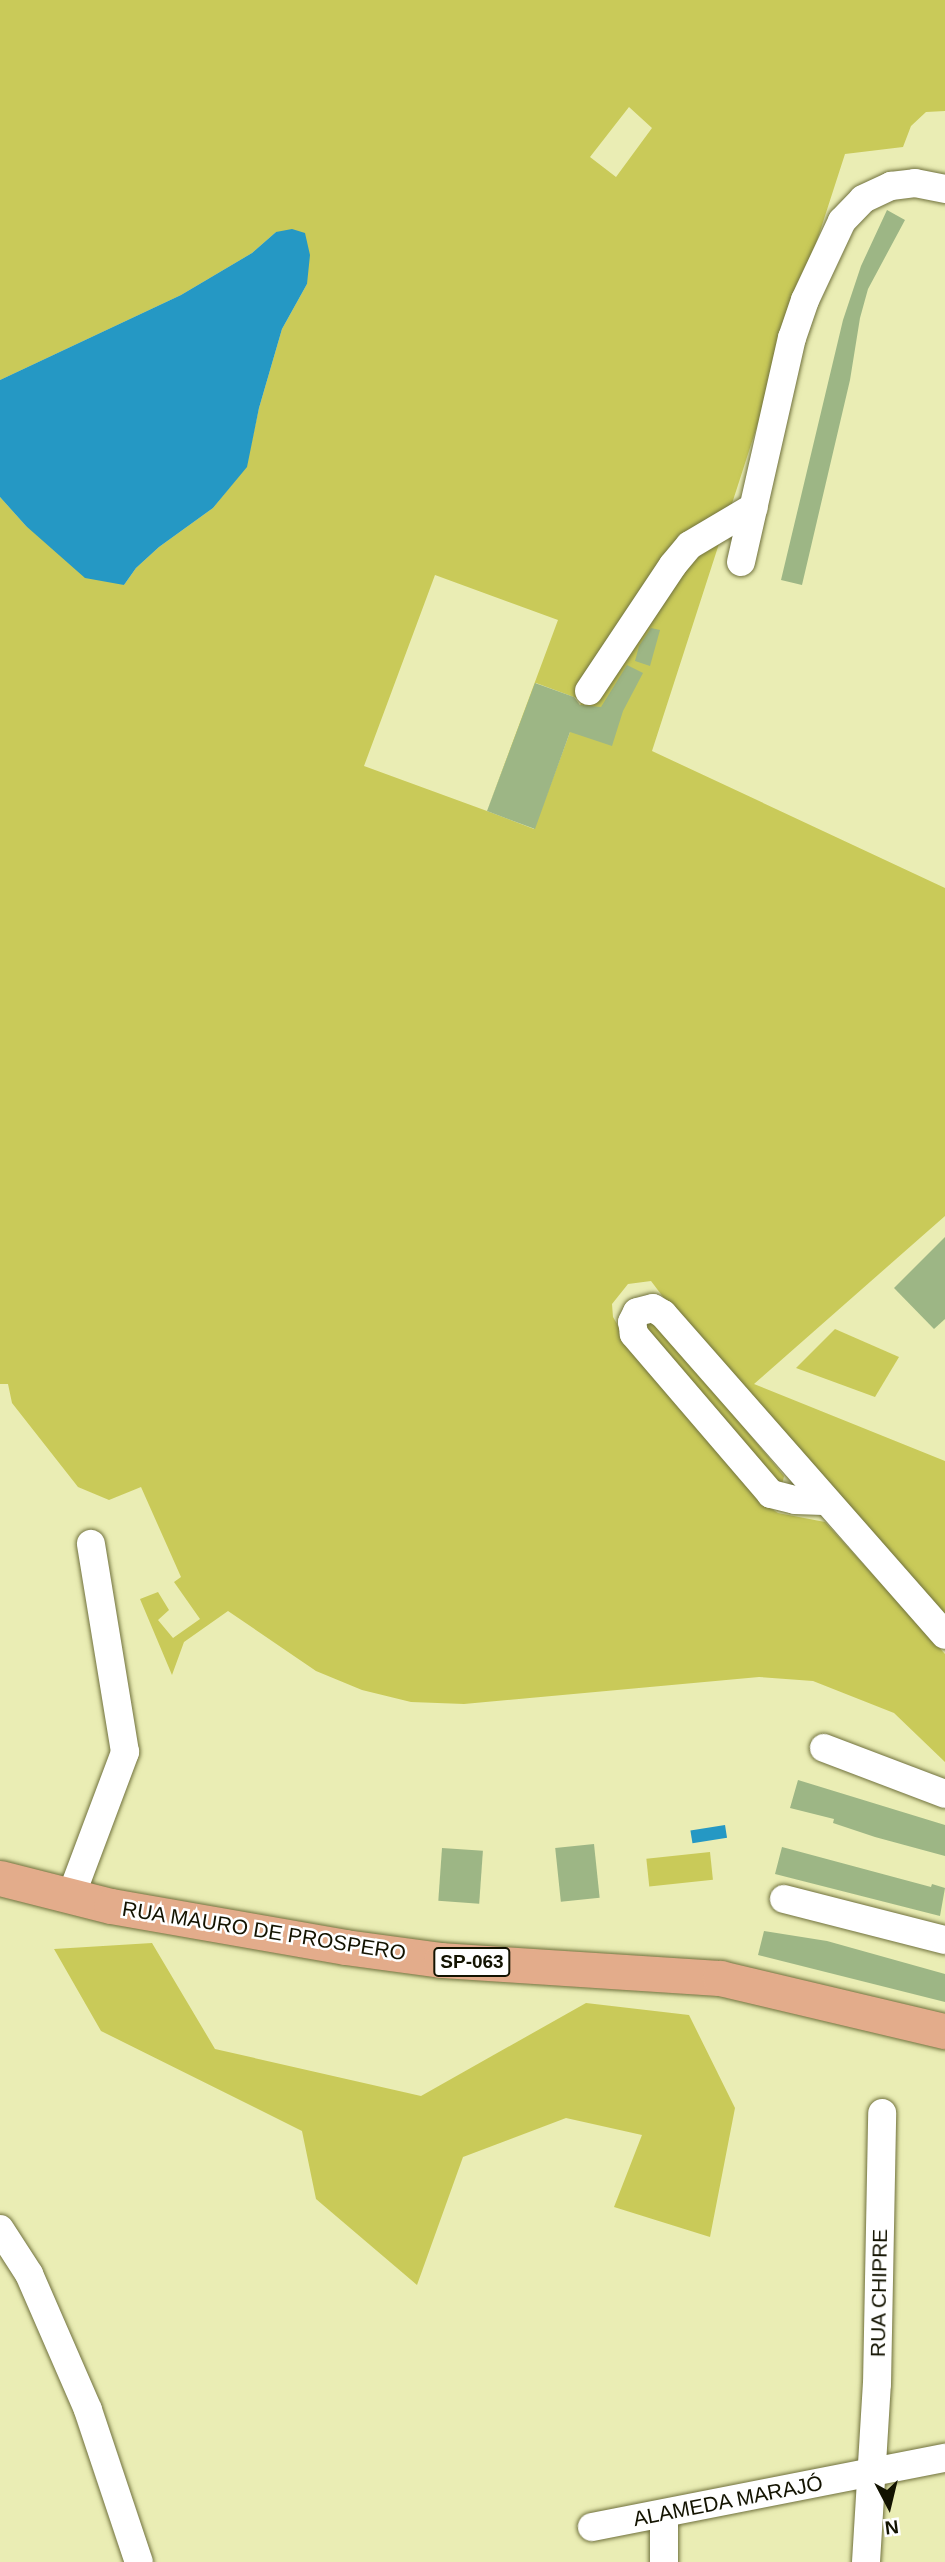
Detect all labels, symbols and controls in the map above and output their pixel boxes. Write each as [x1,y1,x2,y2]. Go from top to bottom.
street label: RUA MAURO DE PROSPERO [120,1896,408,1966]
road number: SP-063 [432,1946,512,1978]
street label: RUA CHIPRE [865,2228,893,2358]
street label: ALAMEDA MARAJÓ [631,2470,825,2532]
north arrow [854,2471,924,2541]
text: N [884,2516,900,2539]

